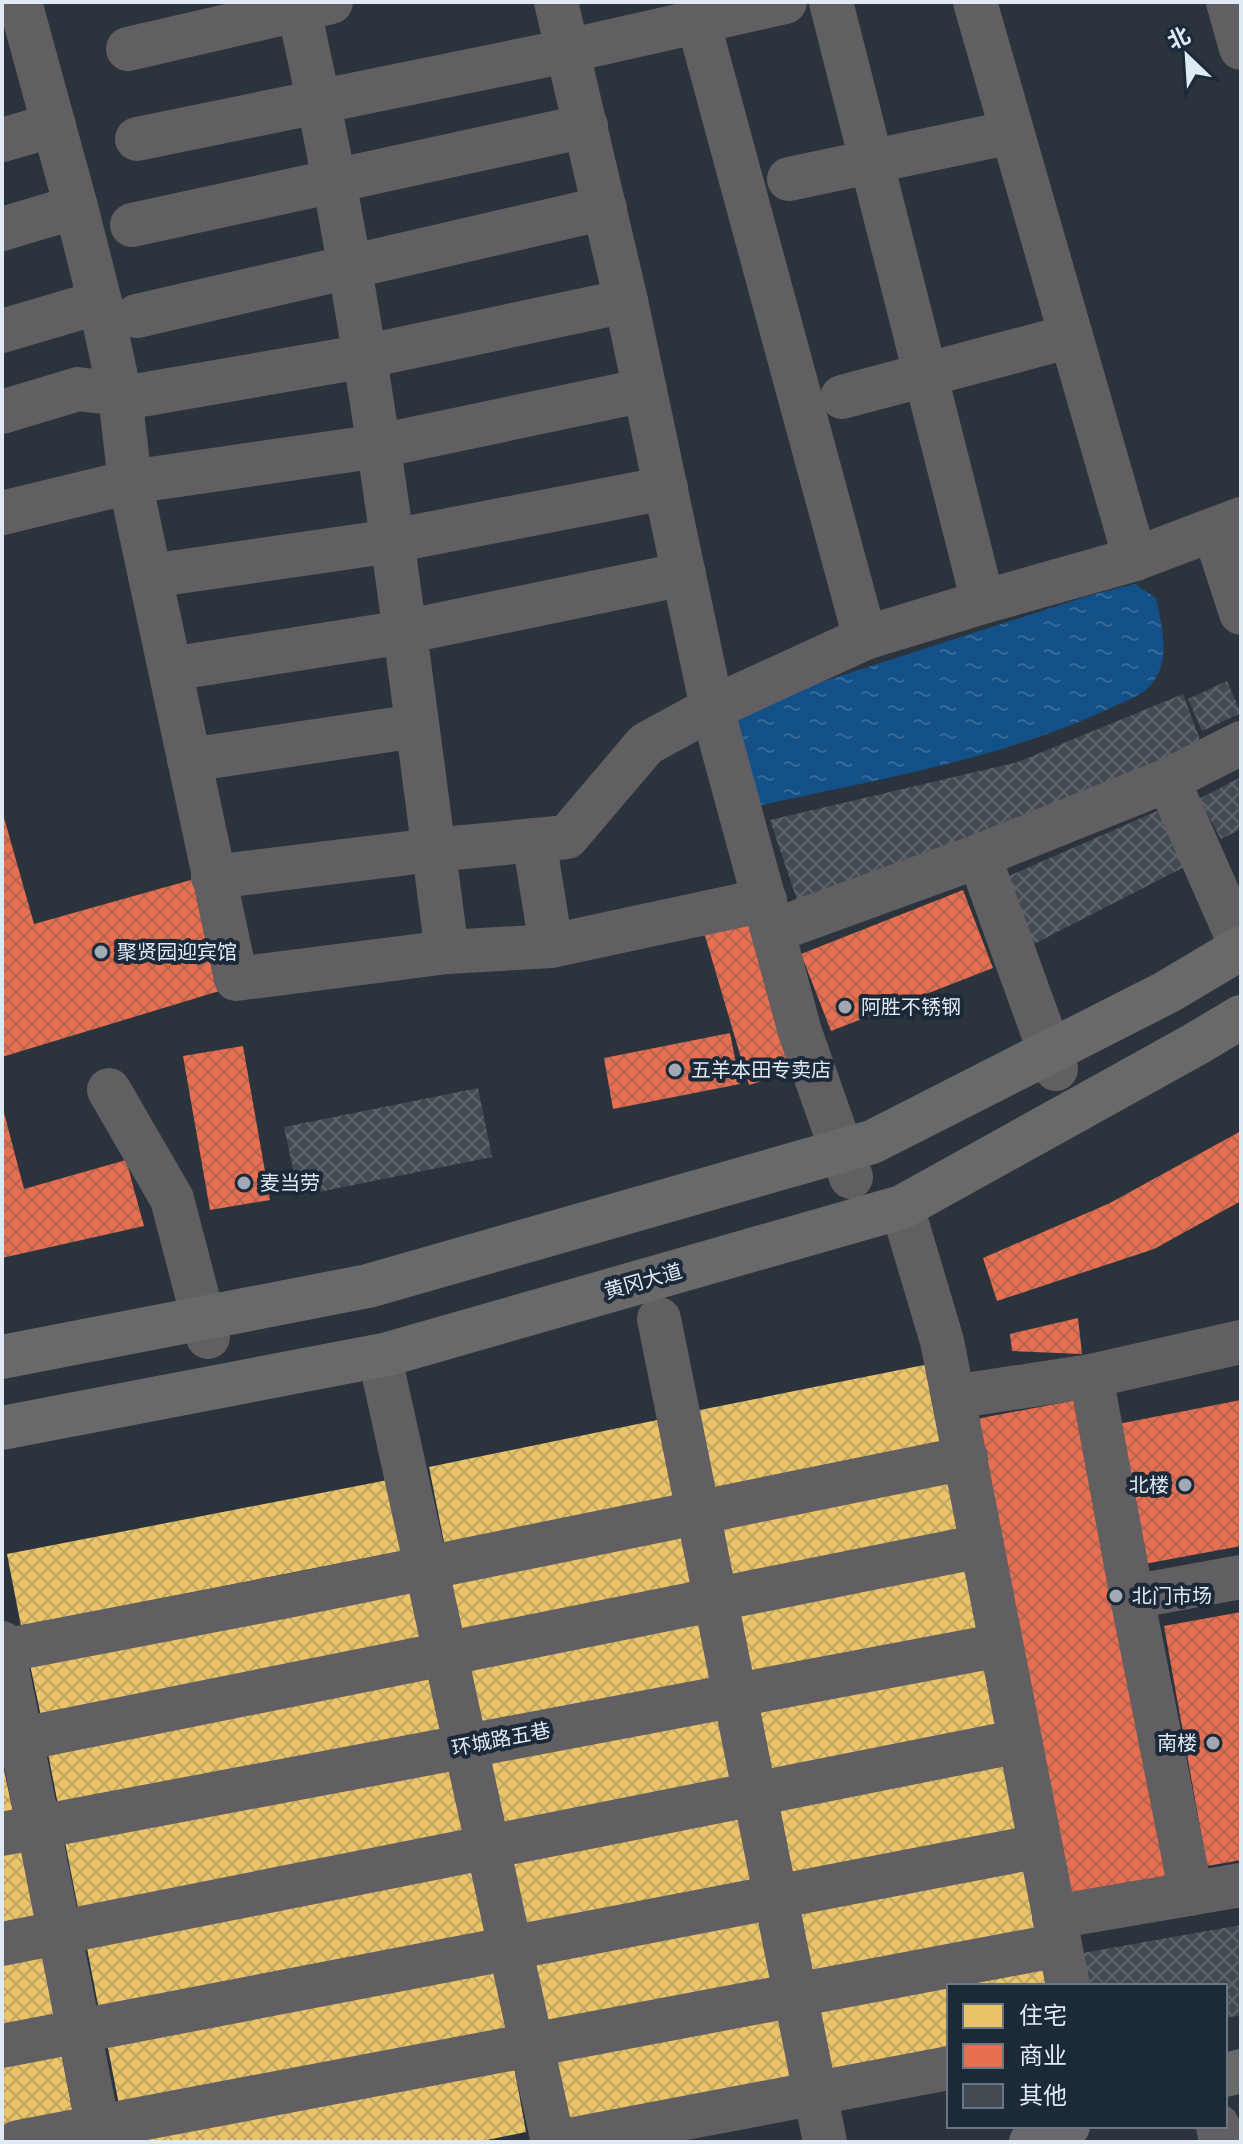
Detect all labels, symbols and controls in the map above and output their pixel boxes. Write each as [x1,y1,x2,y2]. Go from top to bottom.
north arrow [1147,16,1227,96]
text: 北 [1163,21,1194,54]
place label: 聚贤园迎宾馆 [117,940,237,963]
marker: 聚贤园迎宾馆 [92,943,110,961]
place label: 阿胜不锈钢 [861,995,961,1018]
marker: 阿胜不锈钢 [836,998,854,1016]
place label: 五羊本田专卖店 [691,1058,831,1081]
marker: 五羊本田专卖店 [666,1061,684,1079]
place label: 麦当劳 [260,1171,320,1194]
marker: 麦当劳 [235,1174,253,1192]
street label: 黄冈大道 [601,1258,684,1303]
place label: 北楼 [1129,1473,1169,1496]
marker: 北楼 [1176,1476,1194,1494]
place label: 北门市场 [1132,1584,1212,1607]
marker: 北门市场 [1107,1587,1125,1605]
street label: 环城路五巷 [450,1718,552,1759]
place label: 南楼 [1157,1731,1197,1754]
marker: 南楼 [1204,1734,1222,1752]
legend [947,1984,1227,2128]
text: 住宅 [1019,2002,1067,2029]
text: 商业 [1019,2042,1067,2069]
text: 其他 [1019,2082,1067,2109]

